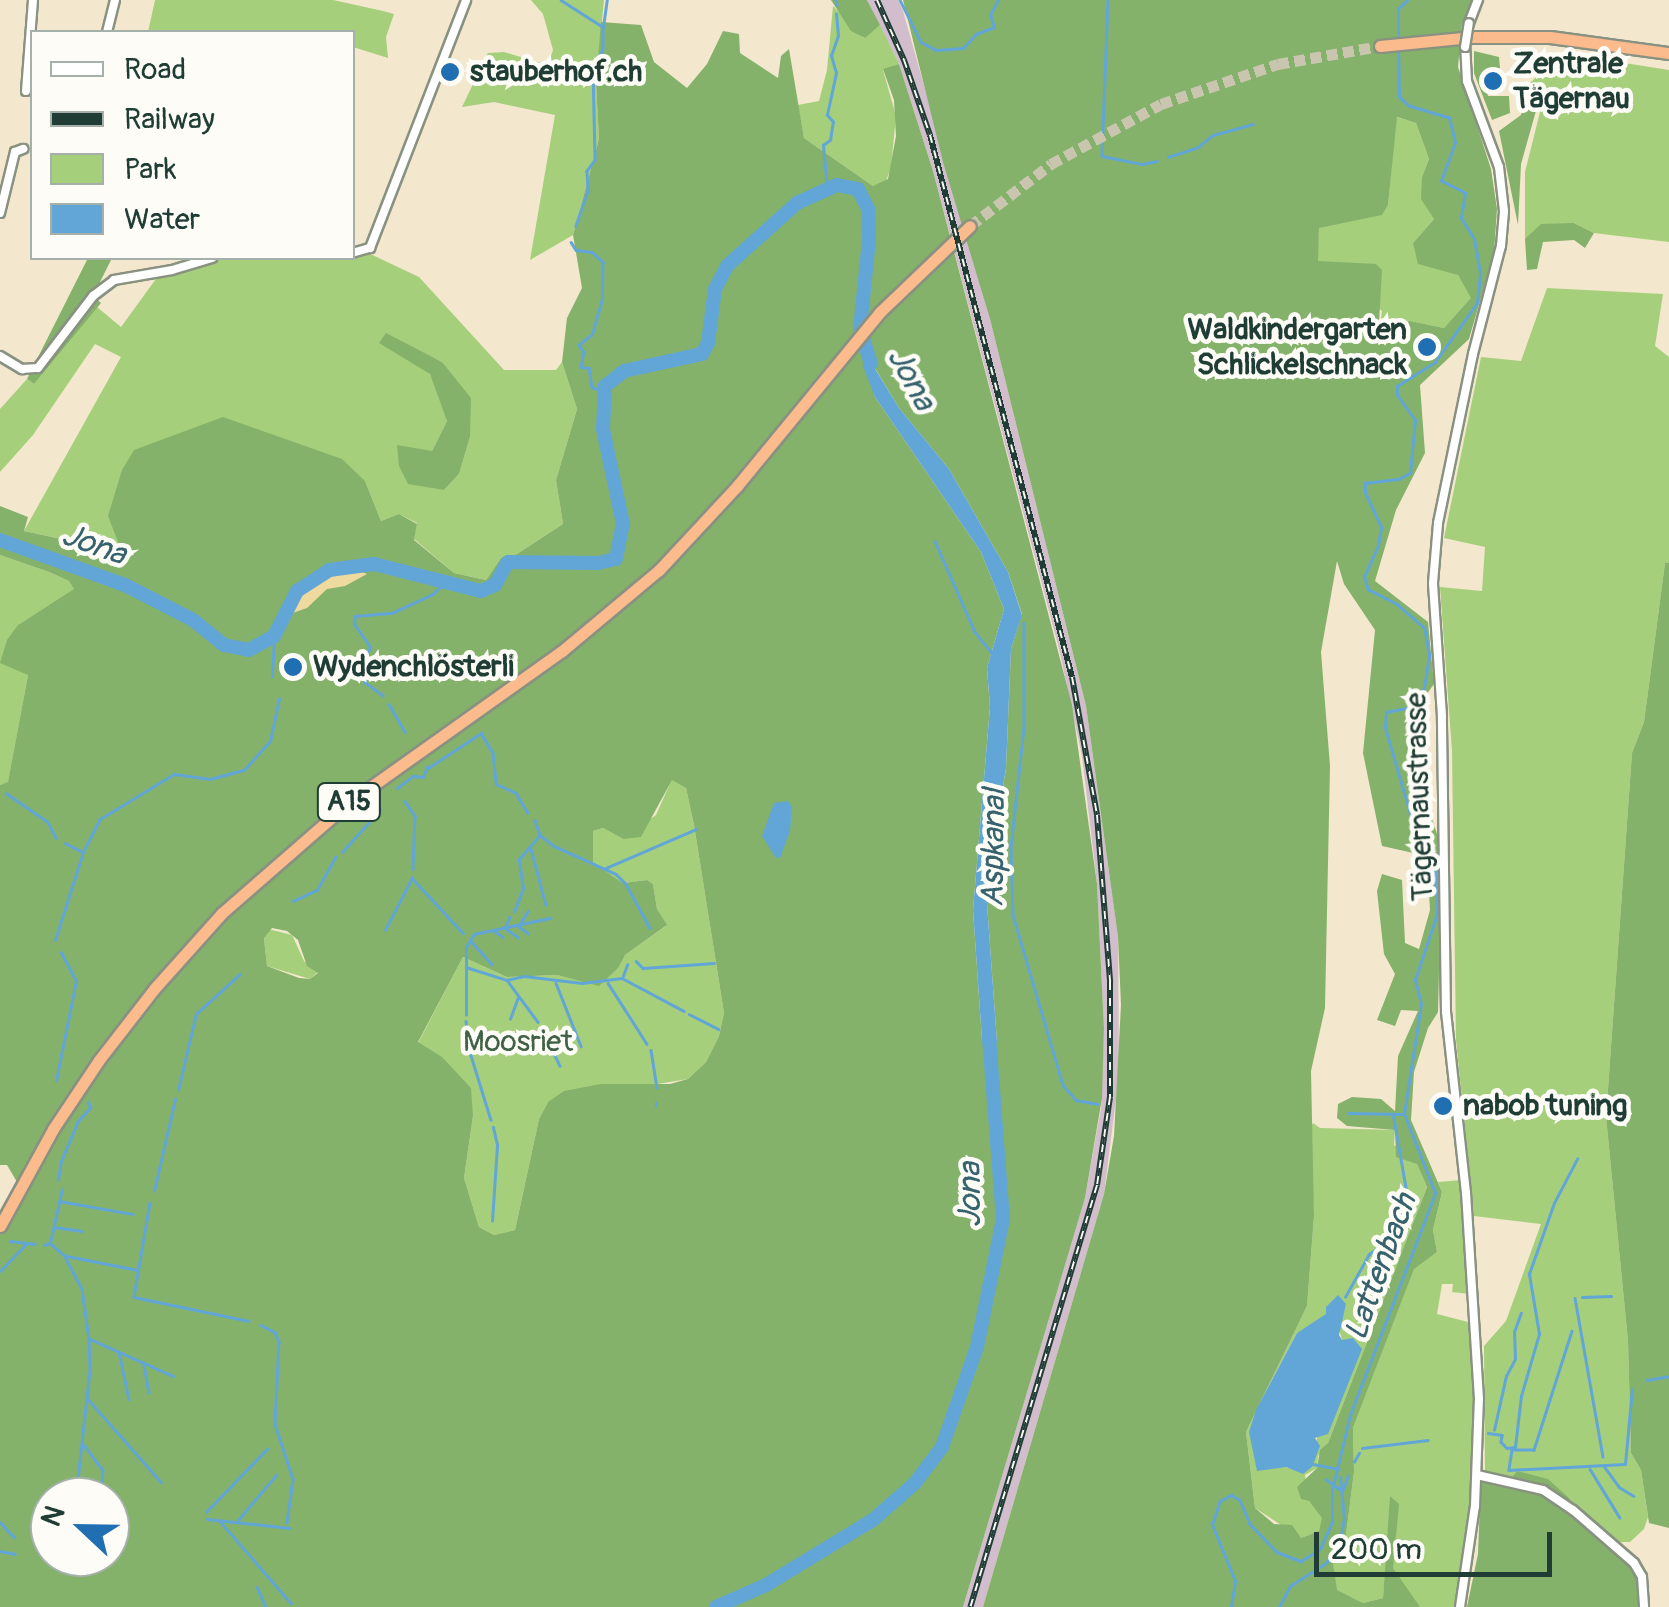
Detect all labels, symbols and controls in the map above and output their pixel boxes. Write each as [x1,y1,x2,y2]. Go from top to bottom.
legend [30,30,355,260]
place label: Zentrale Tägernau [1513,46,1630,116]
text: Road [124,51,186,88]
place label: stauberhof.ch [470,54,642,90]
marker: stauberhof.ch [439,61,461,83]
marker: Zentrale Tägernau [1482,70,1504,92]
text: Railway [124,101,215,138]
text: Park [124,151,177,188]
text: Water [124,201,200,238]
place label: Waldkindergarten Schlickelschnack [1188,312,1407,382]
marker: Waldkindergarten Schlickelschnack [1416,336,1438,358]
water label: Jona [879,341,943,417]
water label: Jona [57,516,131,574]
place label: Wydenchlösterli [313,649,514,685]
marker: Wydenchlösterli [282,656,304,678]
street label: Tägernaustrasse [1398,692,1442,902]
road number: A15 [316,779,382,825]
water label: Aspkanal [974,789,1014,907]
park label: Moosriet [463,1024,573,1060]
place label: nabob tuning [1463,1088,1627,1124]
marker: nabob tuning [1432,1095,1454,1117]
water label: Jona [951,1162,989,1228]
water label: Lattenbach [1337,1189,1425,1345]
north arrow [30,1477,130,1577]
text: N [34,1501,73,1532]
scale bar [1319,1512,1556,1574]
text: 200 m [1331,1531,1422,1568]

